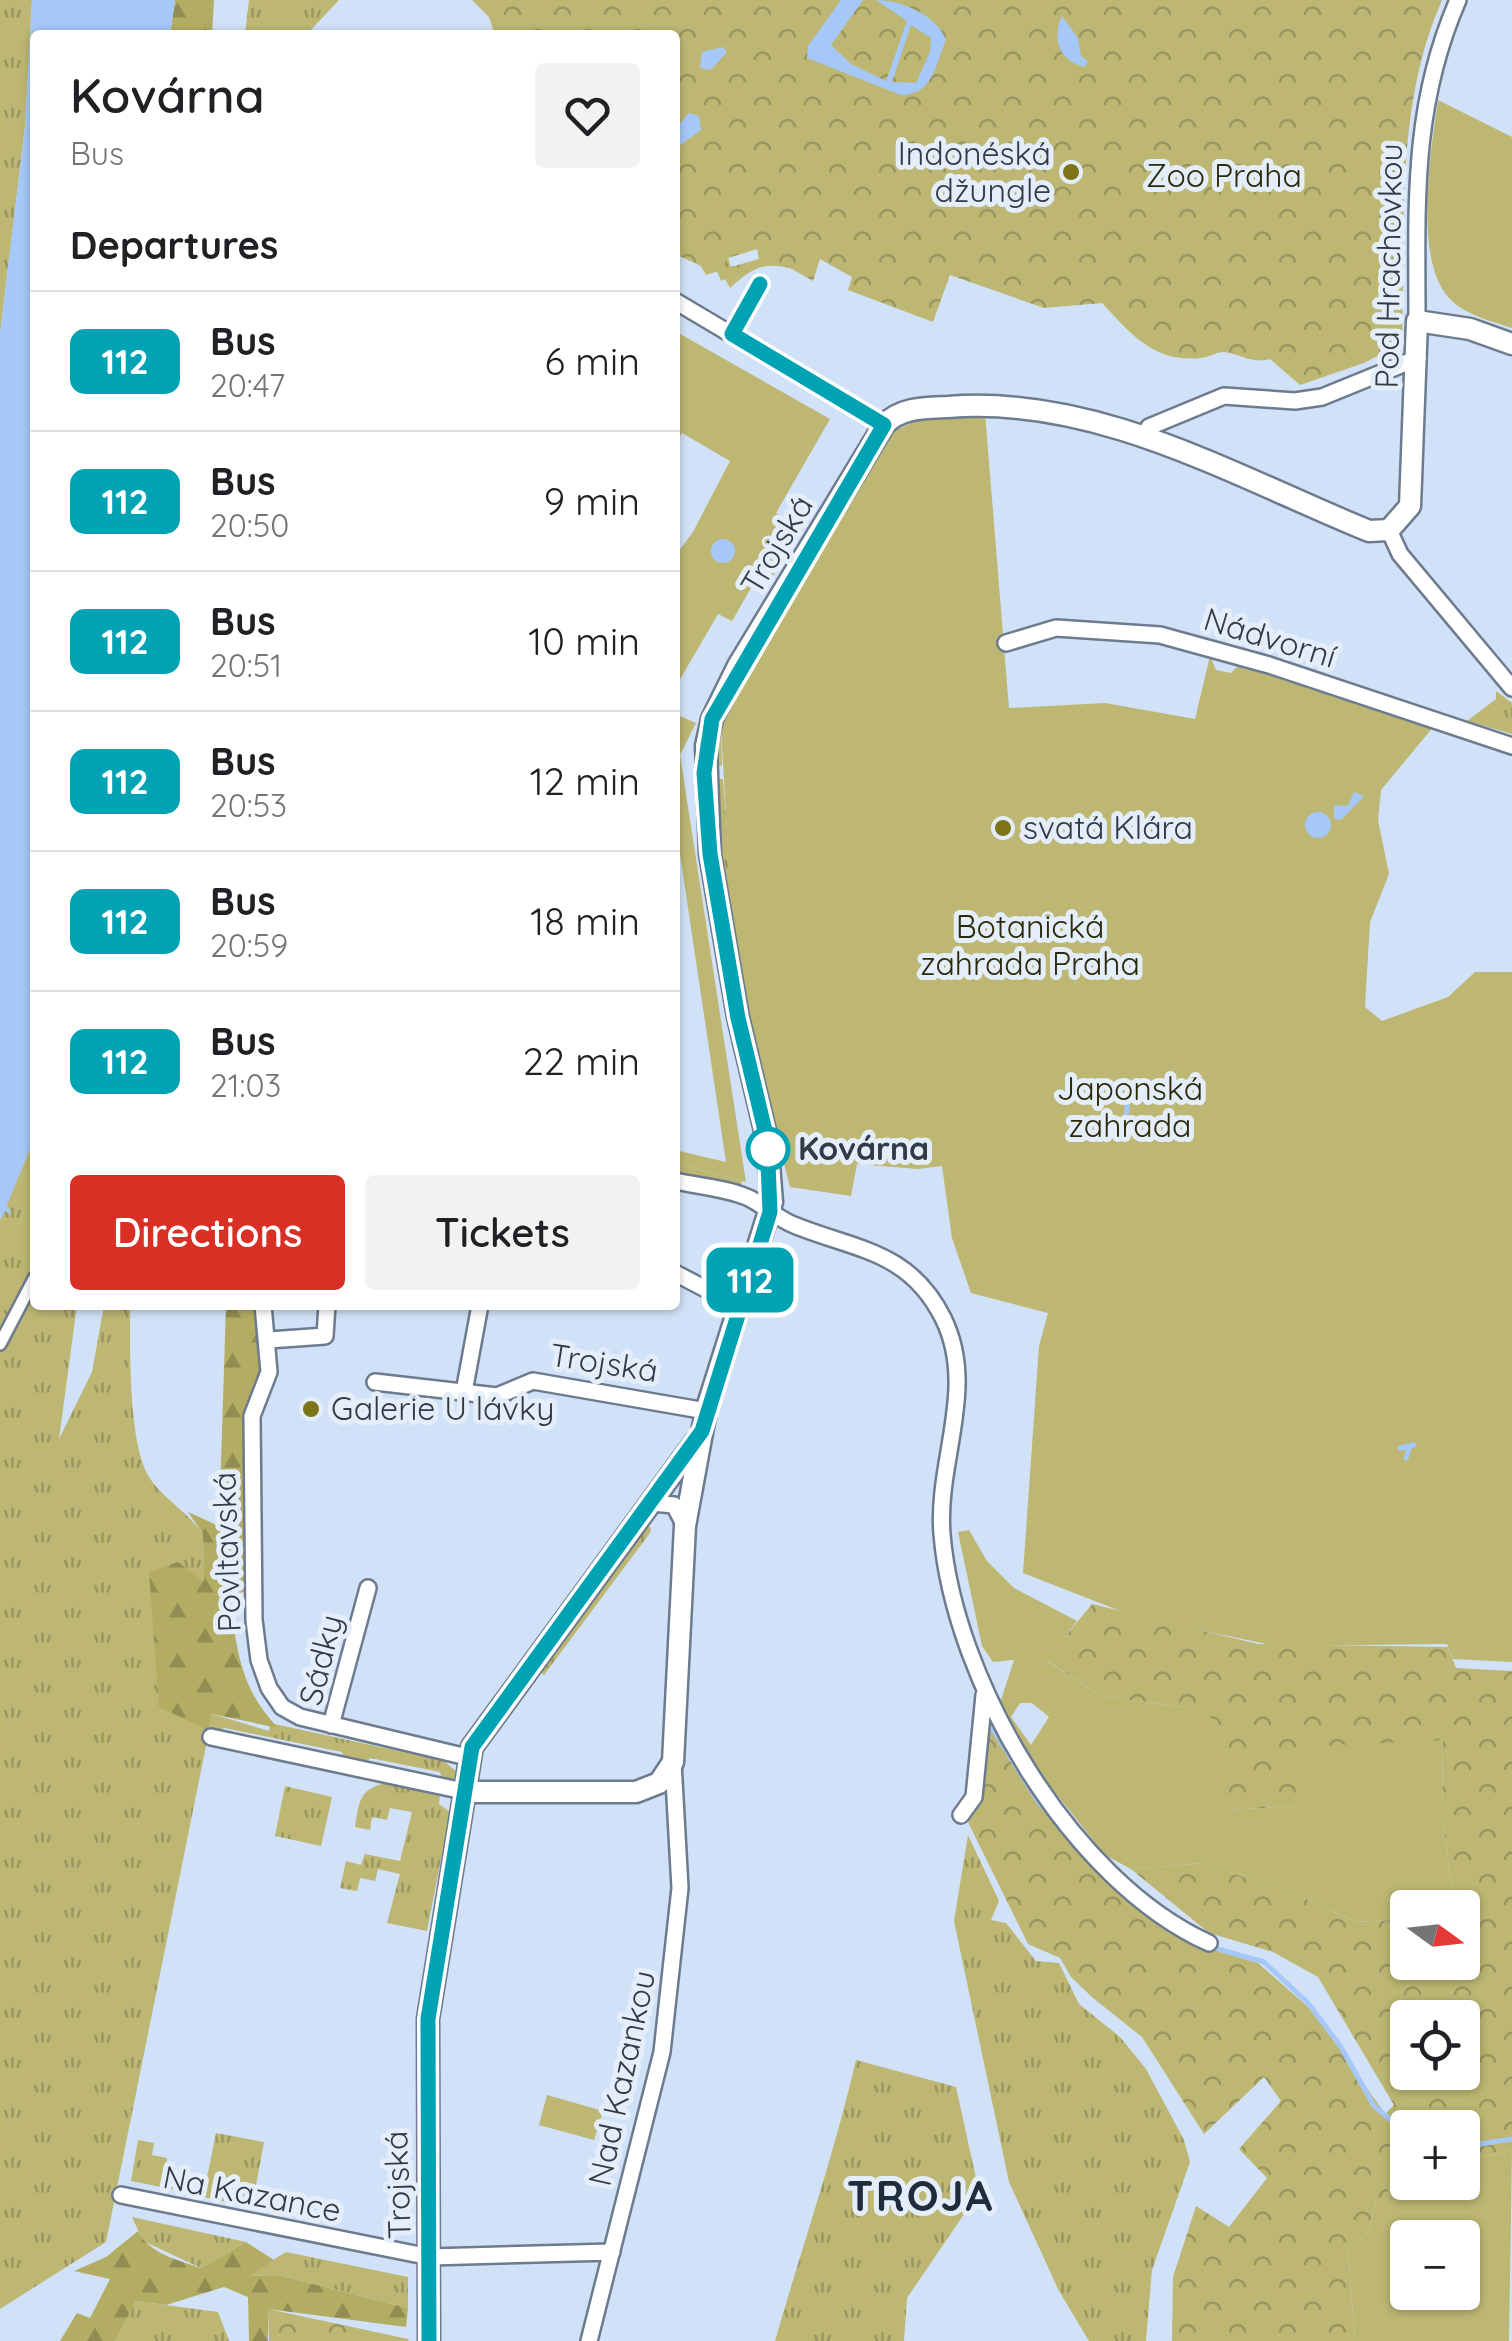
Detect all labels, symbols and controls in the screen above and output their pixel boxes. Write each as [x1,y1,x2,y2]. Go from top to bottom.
button: heart [535,63,640,168]
text: Kovárna [70,65,265,125]
text: Bus [70,133,124,173]
place label: Indonéská džungle [898,133,1051,210]
street label: Pod Hrachovkou [1366,143,1410,389]
park label: Zoo Praha [1146,155,1302,195]
marker: Indonéská džungle [1060,161,1082,183]
text: Departures [70,221,278,269]
text: Bus [210,317,276,365]
text: 6 min [544,337,640,385]
text: 112 [101,339,149,383]
text: 20:47 [210,365,285,405]
text: Bus [210,457,276,505]
text: 9 min [544,477,640,525]
text: 112 [101,479,149,523]
street label: Trojská [731,488,821,601]
text: 20:50 [210,505,289,545]
text: Bus [210,597,276,645]
street label: Nádvorní [1199,598,1341,676]
text: 10 min [528,617,640,665]
text: 112 [101,619,149,663]
text: 20:51 [210,645,282,685]
text: Bus [210,737,276,785]
text: 12 min [530,757,640,805]
text: 112 [101,759,149,803]
text: 20:53 [210,785,287,825]
place label: svatá Klára [1023,807,1193,847]
marker: svatá Klára [992,817,1014,839]
text: Bus [210,877,276,925]
text: 18 min [530,897,640,945]
text: 112 [101,899,149,943]
park label: Botanická zahrada Praha [920,906,1140,983]
text: 20:59 [210,925,288,965]
text: Bus [210,1017,276,1065]
text: 22 min [523,1037,640,1085]
text: 112 [101,1039,149,1083]
text: 21:03 [210,1065,281,1105]
park label: Japonská zahrada [1057,1068,1203,1145]
marker: Kovárna [747,1128,789,1170]
place label: Kovárna [798,1128,929,1168]
button: Directions [70,1175,345,1290]
button: Tickets [365,1175,640,1290]
line badge: 112 [692,1248,808,1312]
text: 112 [726,1258,774,1302]
street label: Trojská [547,1334,661,1390]
place label: Galerie U lávky [331,1388,554,1428]
marker: Galerie U lávky [300,1398,322,1420]
street label: Povltavská [203,1471,249,1633]
street label: Sádky [289,1610,351,1709]
north arrow [1390,1890,1480,1980]
map controls [1390,1890,1480,2310]
street label: Nad Kazankou [579,1967,663,2189]
button: locate [1390,2000,1480,2090]
button: + [1390,2110,1480,2200]
street label: Trojská [375,2130,419,2240]
street label: Na Kazance [160,2156,344,2230]
district label: TROJA [847,2169,995,2222]
button: − [1390,2220,1480,2310]

